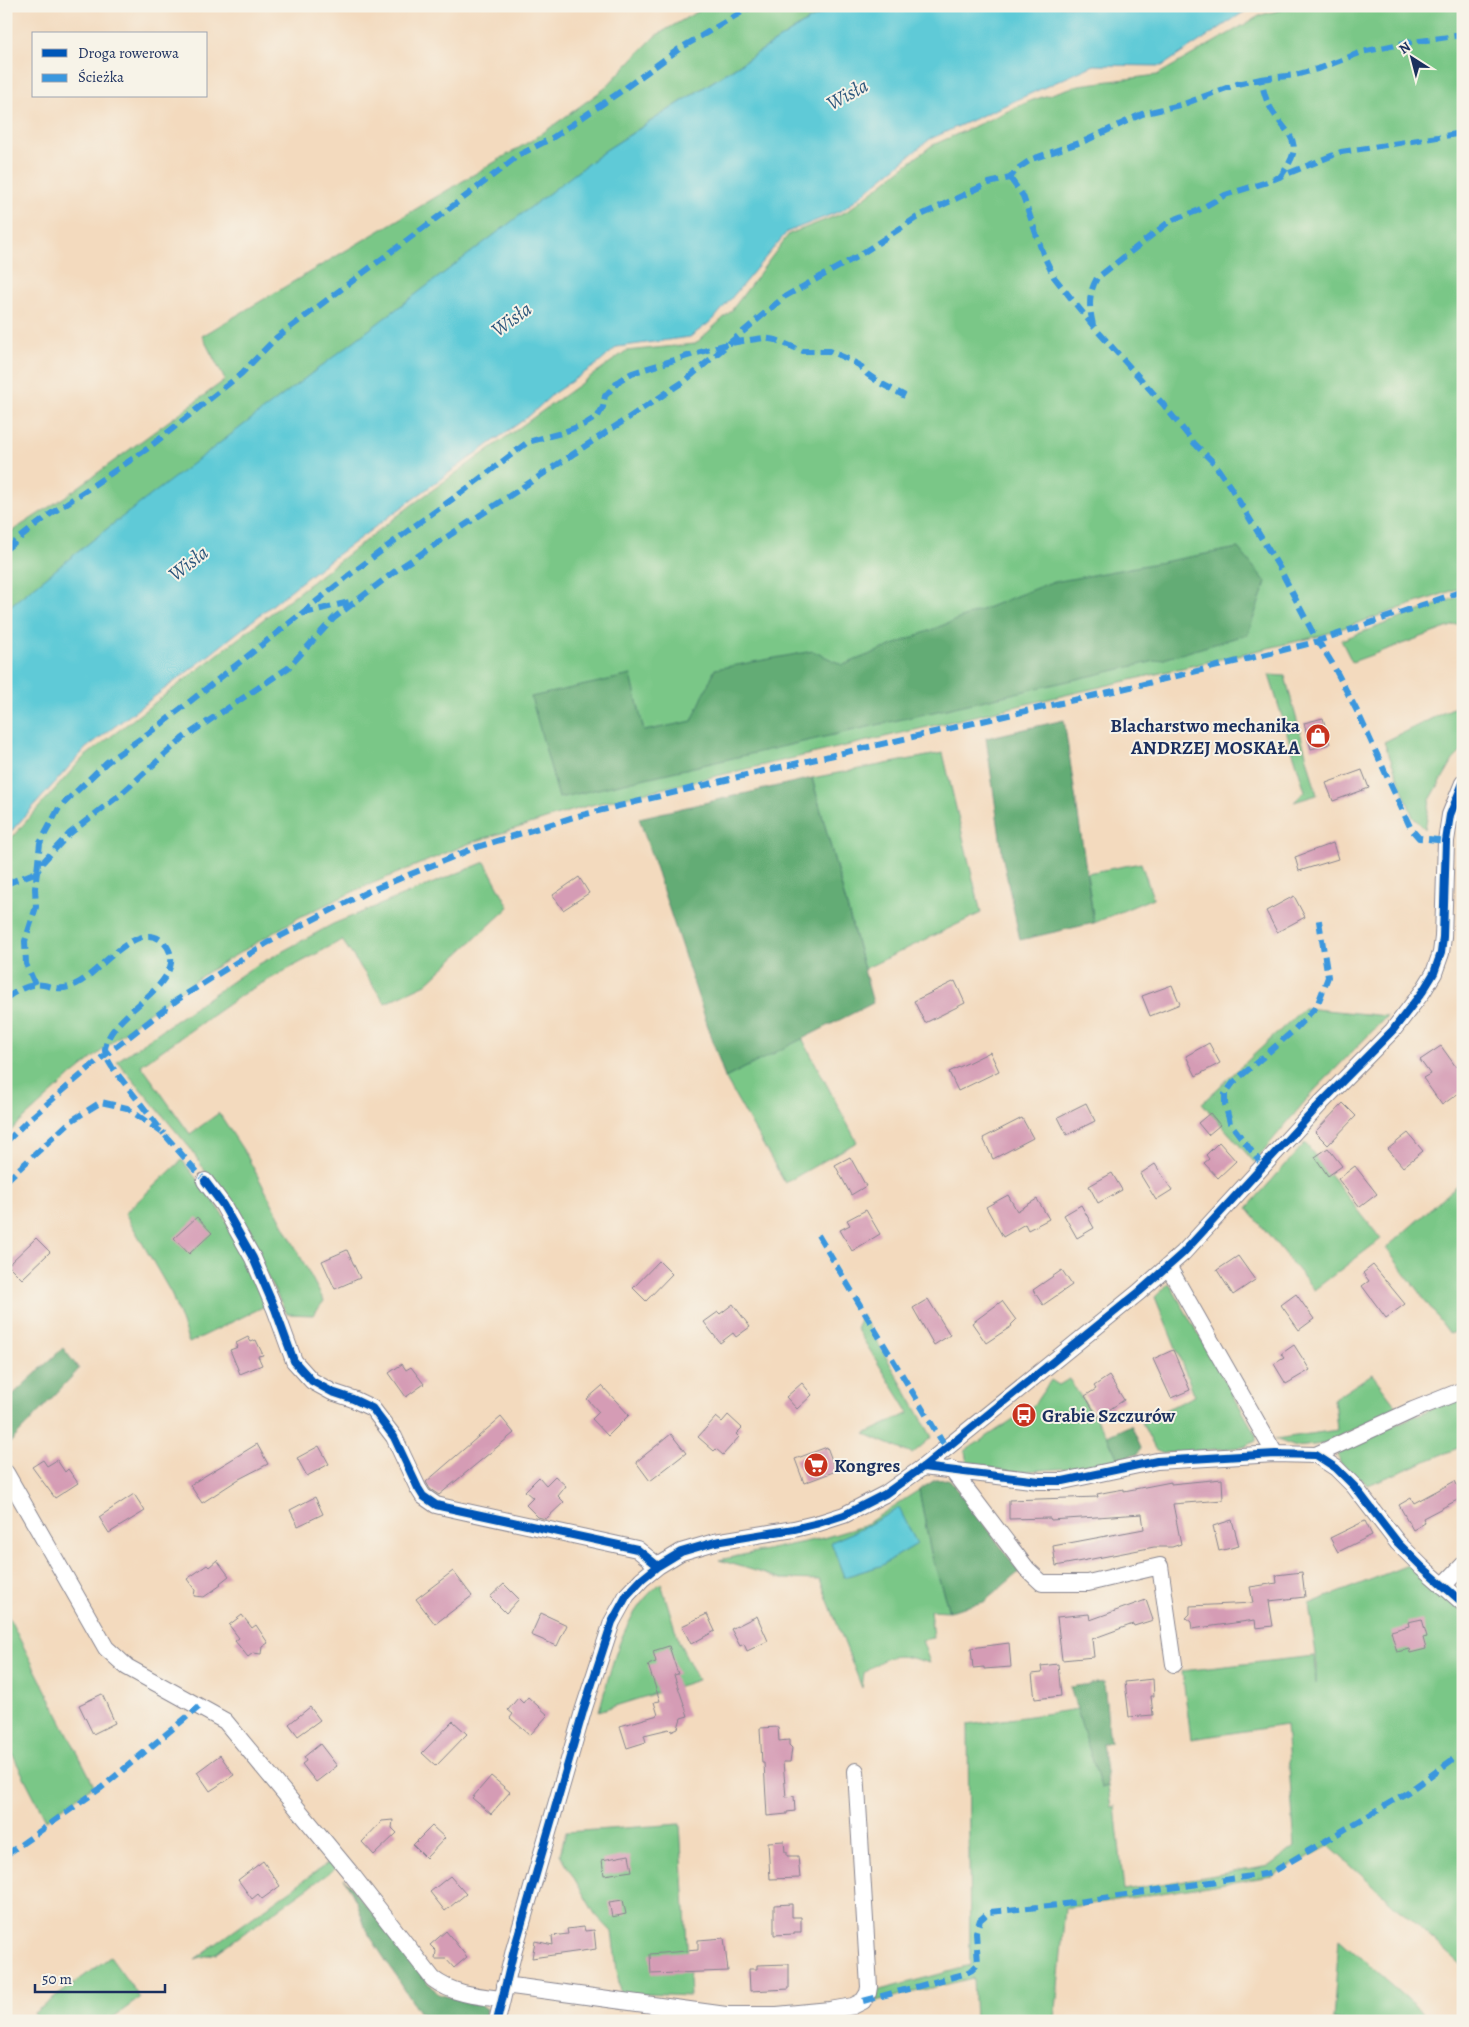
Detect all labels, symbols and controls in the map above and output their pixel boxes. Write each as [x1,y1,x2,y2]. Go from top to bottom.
legend [32,32,208,98]
north arrow [1386,32,1436,82]
text: N [1395,37,1414,59]
text: Droga rowerowa [78,43,179,63]
text: Ścieżka [78,67,124,87]
water label: Wisła [822,72,873,117]
water label: Wisła [486,296,537,343]
water label: Wisła [163,539,214,588]
place label: Blacharstwo mechanika ANDRZEJ MOSKAŁA [1110,713,1301,761]
shop icon: Blacharstwo mechanika ANDRZEJ MOSKAŁA [1305,723,1331,749]
bus stop icon: Grabie Szczurów [1011,1402,1037,1428]
place label: Grabie Szczurów [1042,1403,1176,1429]
supermarket icon: Kongres [803,1452,829,1478]
place label: Kongres [834,1453,900,1479]
scale bar [35,1962,165,1994]
text: 50 m [42,1969,72,1989]

